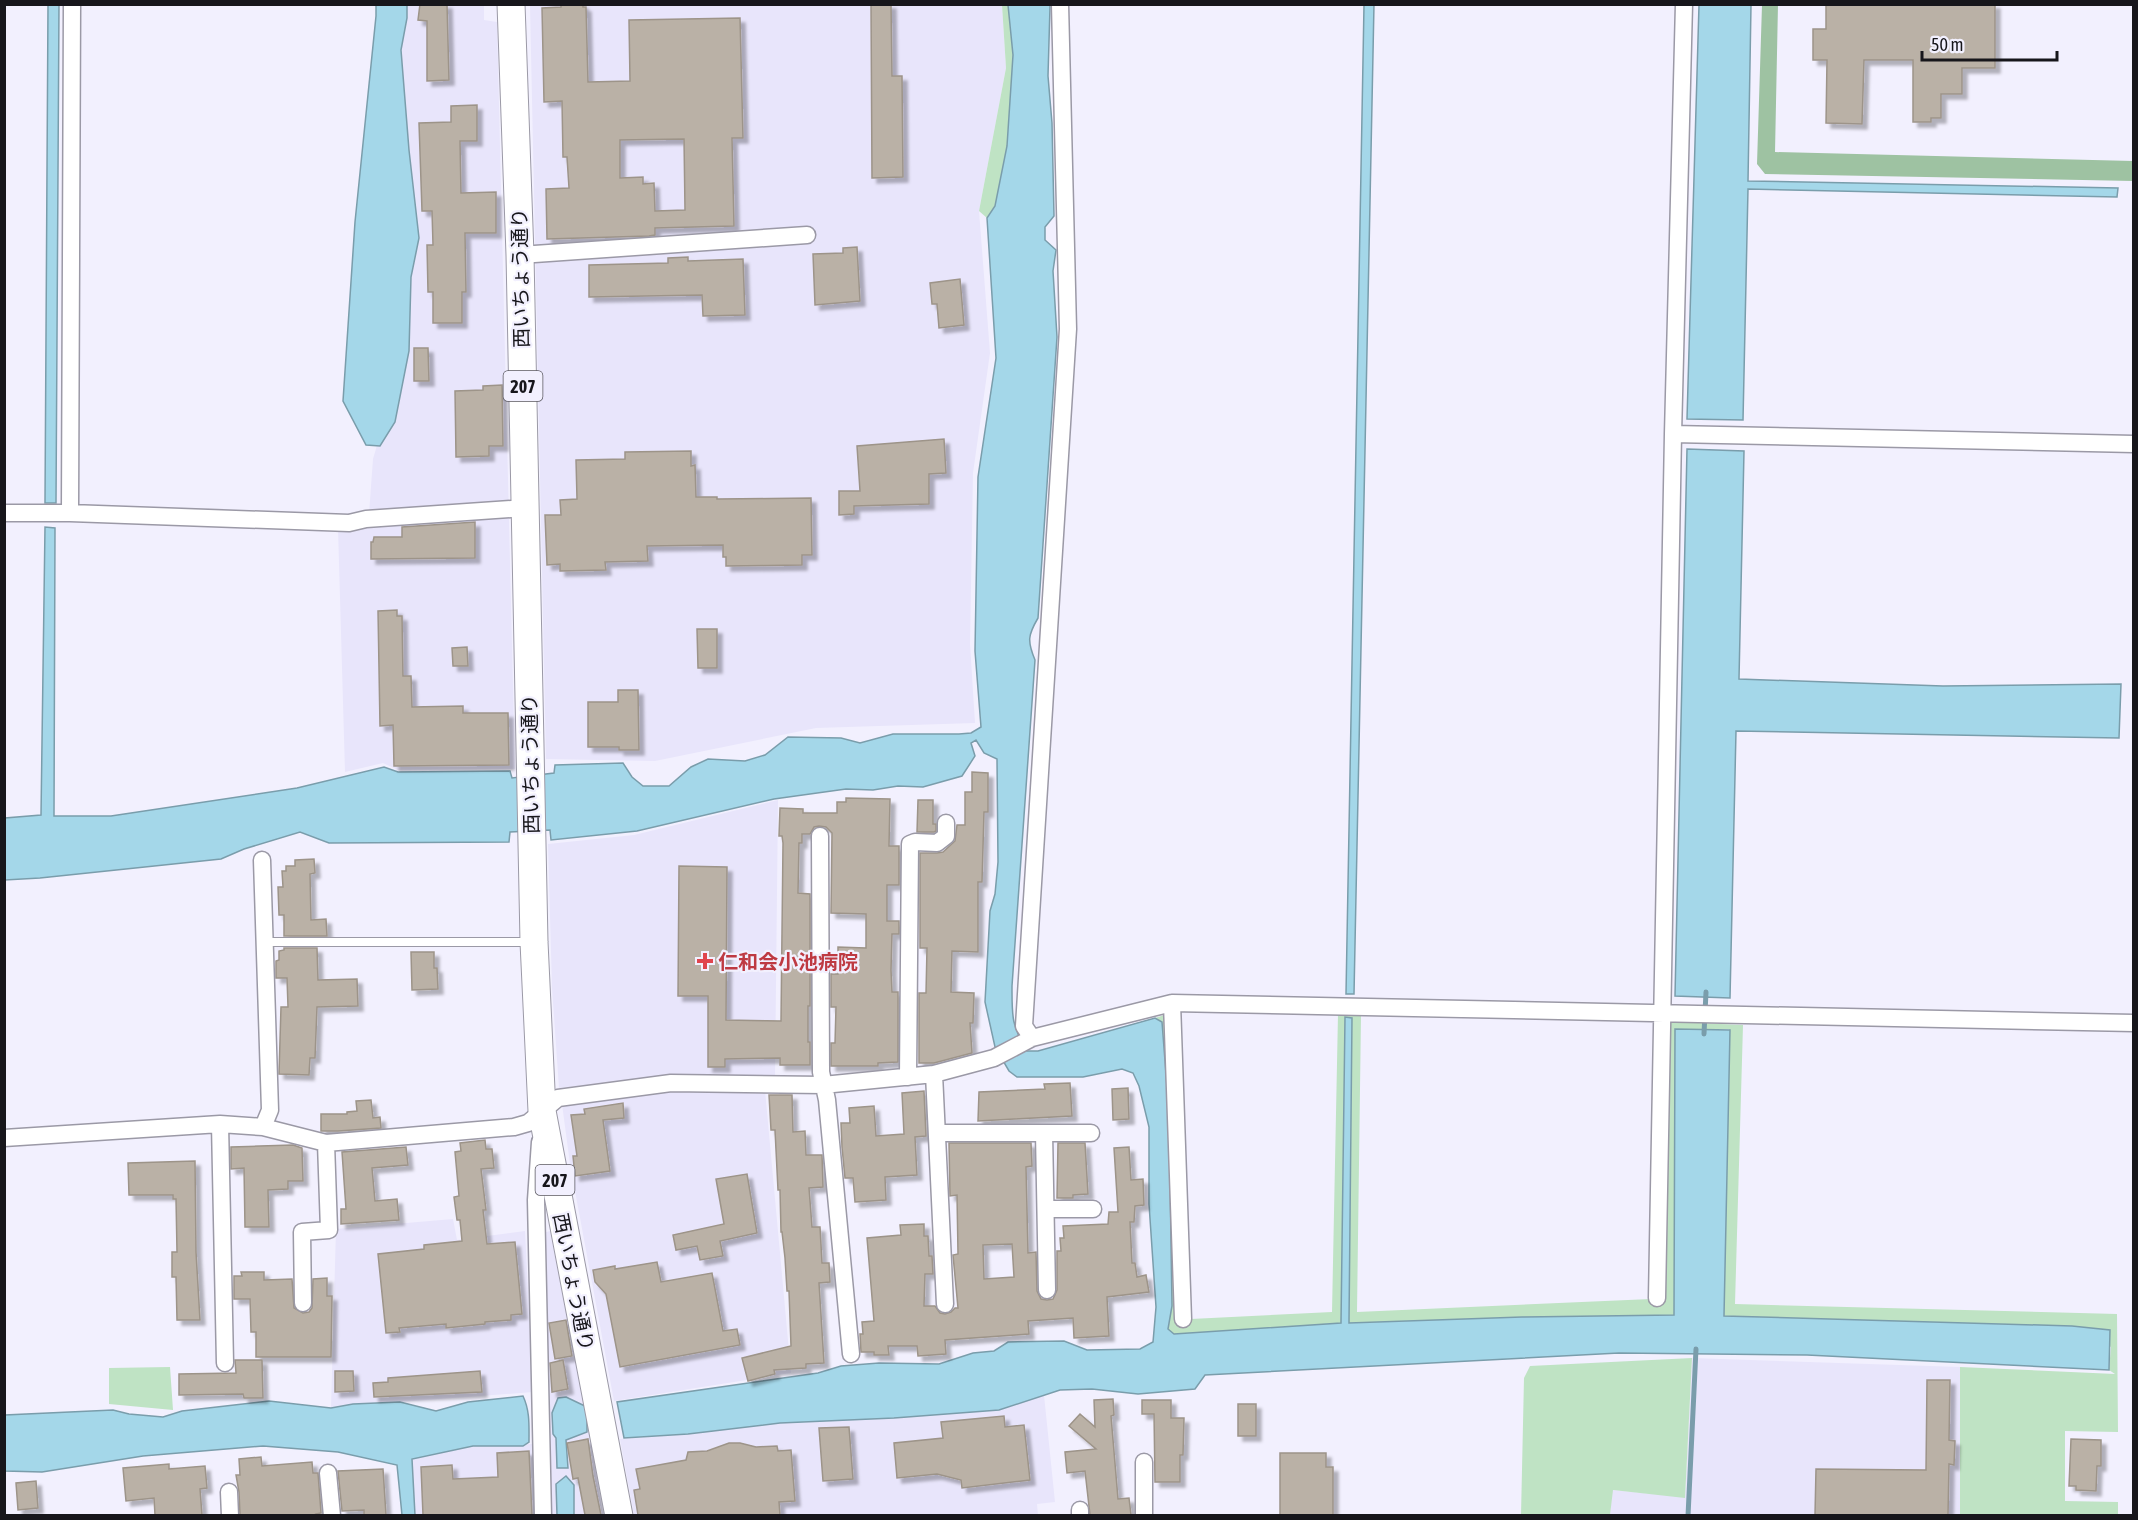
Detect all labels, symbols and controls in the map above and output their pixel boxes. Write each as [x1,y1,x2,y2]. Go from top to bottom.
scale bar [1922,24,2057,62]
text: 50 m [1931,34,1963,55]
street label: 西いちょう通り [507,208,533,348]
road number: 207 [504,371,542,401]
street label: 西いちょう通り [517,694,543,834]
place label: 仁和会小池病院 [718,950,858,973]
marker: 仁和会小池病院 [696,952,714,970]
road number: 207 [536,1165,574,1195]
street label: 西いちょう通り [549,1211,599,1353]

